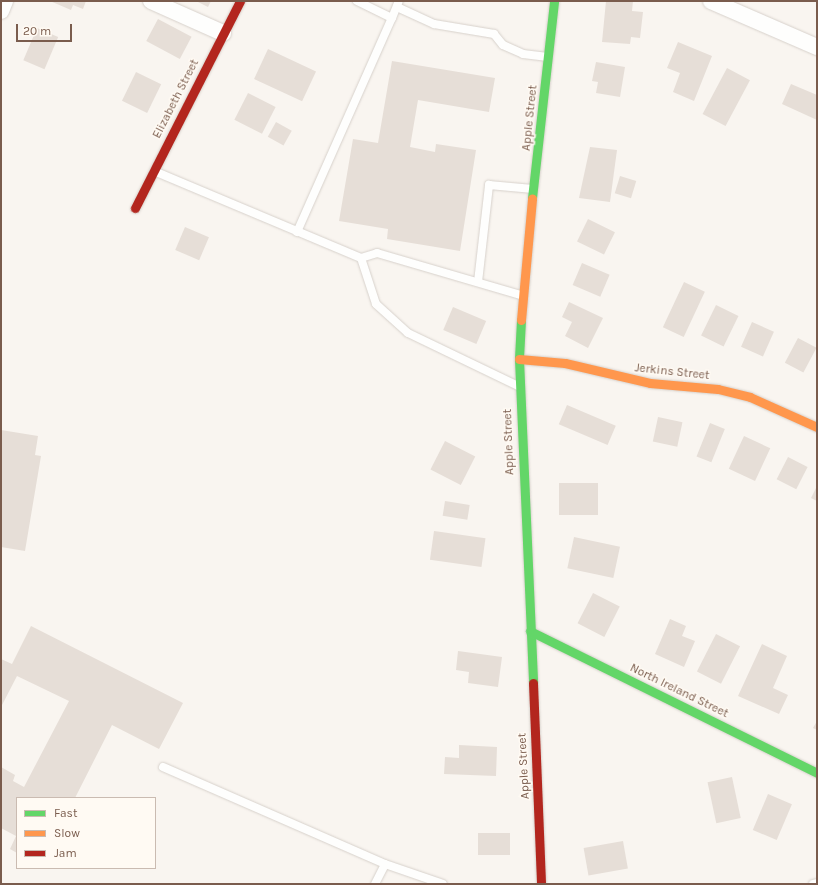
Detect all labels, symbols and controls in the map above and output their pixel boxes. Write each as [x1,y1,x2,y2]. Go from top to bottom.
scale bar [18,16,74,42]
text: 20 m [23,24,51,38]
street label: Elizabeth Street [150,57,202,141]
street label: Apple Street [519,84,541,152]
street label: Jerkins Street [634,361,710,383]
street label: Apple Street [501,409,517,475]
street label: North Ireland Street [627,661,731,721]
street label: Apple Street [515,733,533,799]
legend [16,797,156,869]
text: Fast [54,806,77,820]
text: Slow [54,826,80,840]
text: Jam [54,846,77,860]

